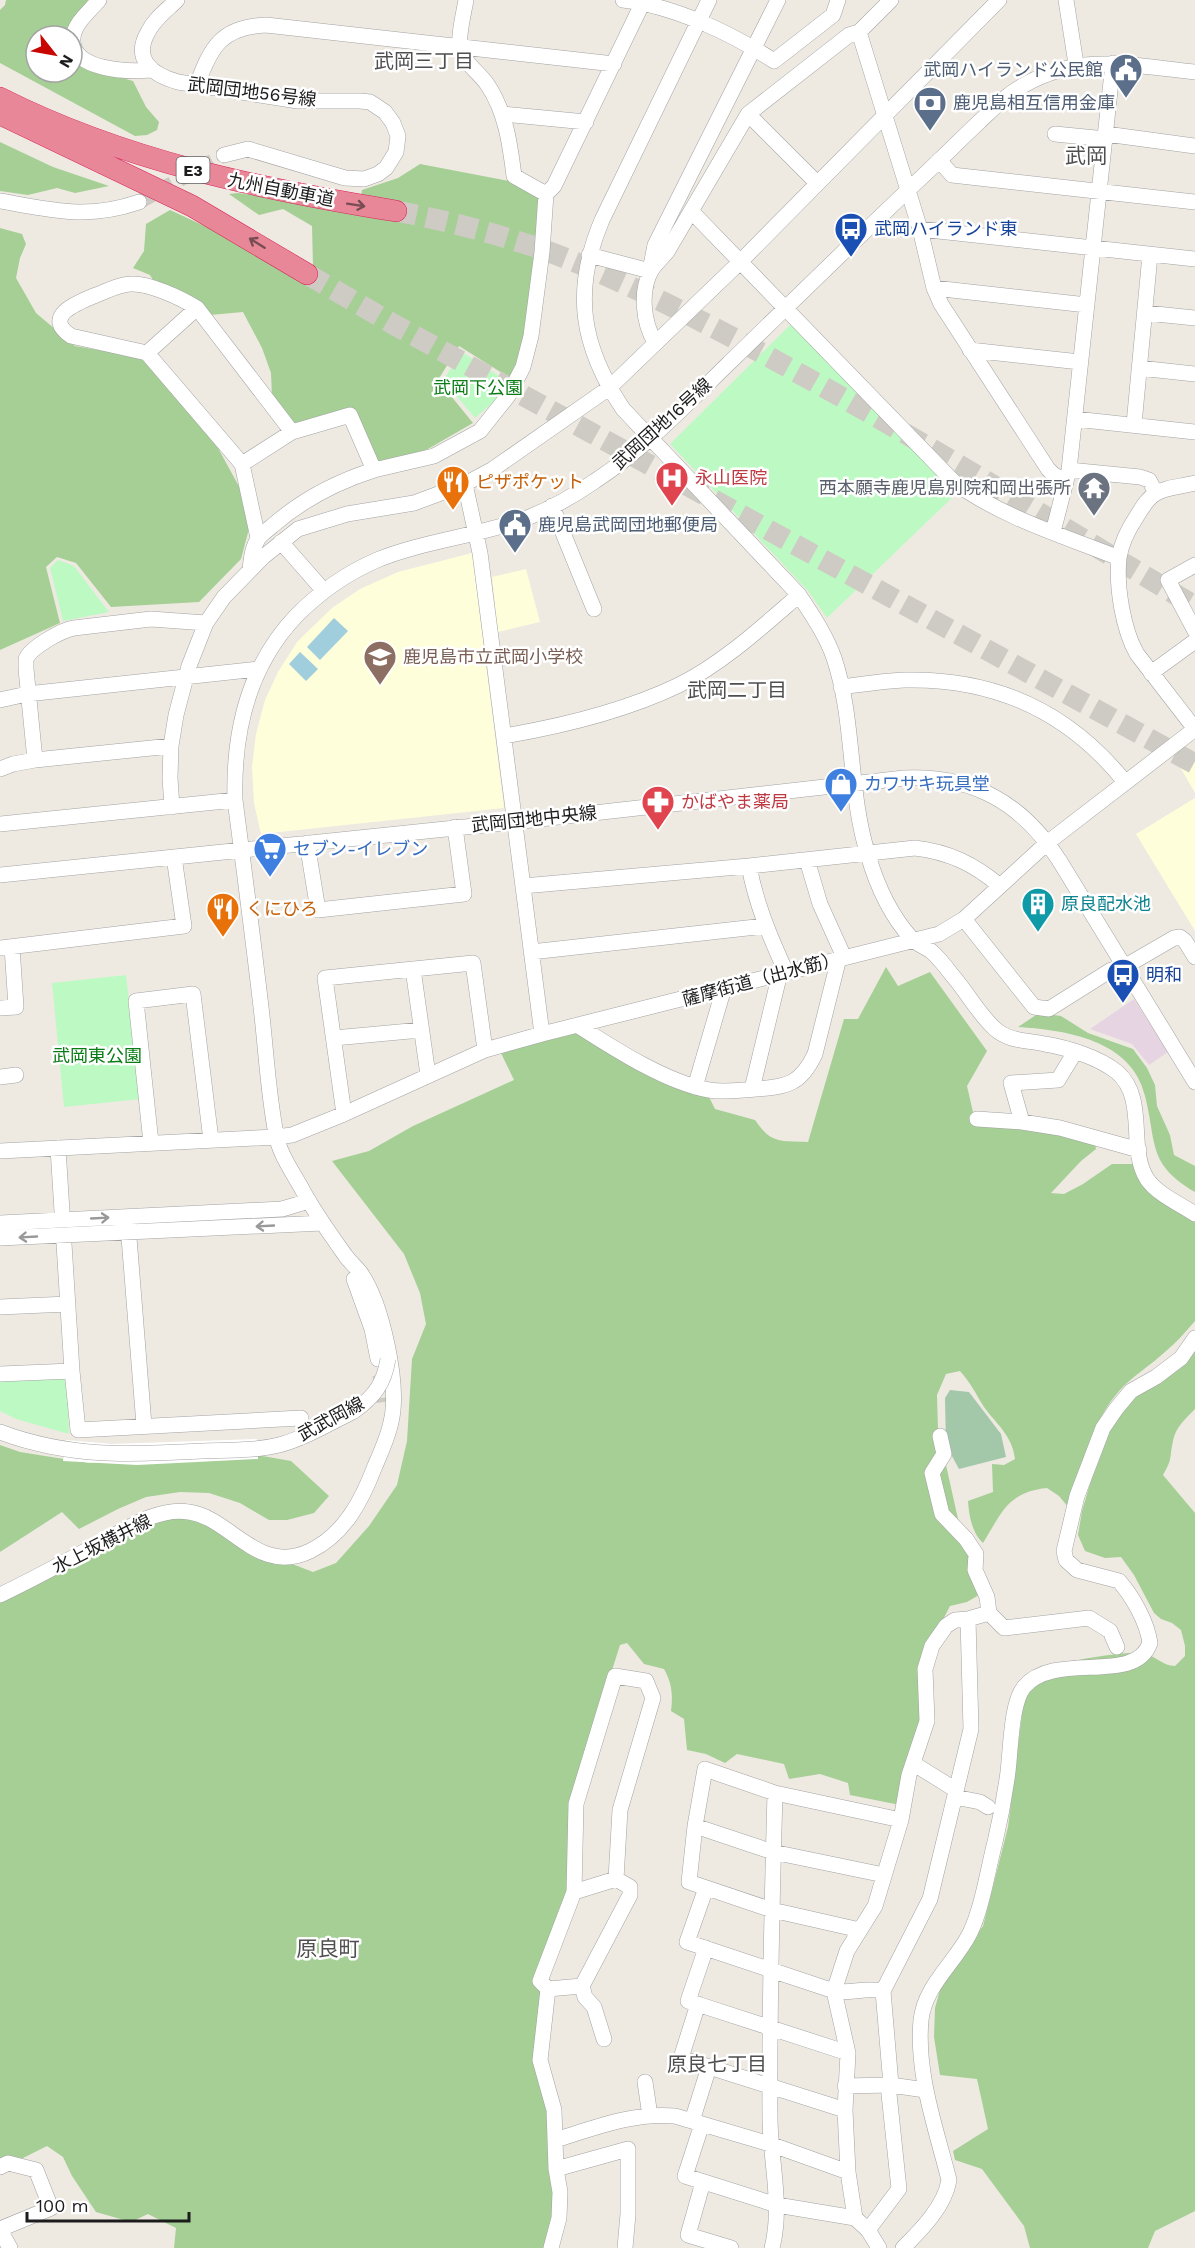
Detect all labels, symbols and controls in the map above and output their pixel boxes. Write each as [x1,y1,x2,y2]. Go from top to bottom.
north arrow [24,24,84,84]
district label: 武岡三丁目 [374,49,474,73]
text: N [55,51,78,71]
public building icon: 武岡ハイランド公民館 [1108,52,1144,99]
place label: 武岡ハイランド公民館 [923,59,1103,80]
street label: 武岡団地56号線 [187,73,318,110]
bank icon: 鹿児島相互信用金庫 [912,85,948,132]
place label: 鹿児島相互信用金庫 [953,92,1115,113]
district label: 武岡 [1065,143,1107,168]
road number: E3 [176,157,210,183]
street label: 九州自動車道 [226,169,336,210]
one-way arrow [346,199,366,210]
bus stop icon: 武岡ハイランド東 [833,211,869,258]
place label: 武岡ハイランド東 [874,218,1018,239]
one-way arrow [249,237,266,249]
street label: 武岡団地16号線 [608,374,715,474]
park label: 武岡下公園 [433,377,523,398]
hospital icon: 永山医院 [654,460,690,507]
restaurant icon: ピザポケット [435,464,471,511]
place label: 永山医院 [695,467,767,488]
temple icon: 西本願寺鹿児島別院和岡出張所 [1076,470,1112,517]
place label: ピザポケット [476,471,584,492]
place label: 西本願寺鹿児島別院和岡出張所 [819,477,1071,498]
public building icon: 鹿児島武岡団地郵便局 [497,507,533,554]
place label: 鹿児島武岡団地郵便局 [538,514,718,535]
school or university icon: 鹿児島市立武岡小学校 [362,639,398,686]
place label: 鹿児島市立武岡小学校 [403,646,583,667]
district label: 武岡二丁目 [687,678,787,702]
shop icon: カワサキ玩具堂 [823,766,859,813]
place label: カワサキ玩具堂 [864,773,990,794]
pharmacy icon: かばやま薬局 [640,784,676,831]
place label: かばやま薬局 [681,791,789,812]
street label: 武岡団地中央線 [470,801,598,836]
supermarket icon: セブン-イレブン [252,831,288,878]
place label: セブン-イレブン [293,838,428,859]
building icon: 原良配水池 [1020,886,1056,933]
restaurant icon: くにひろ [205,891,241,938]
place label: 原良配水池 [1061,893,1151,914]
place label: くにひろ [246,898,318,919]
street label: 薩摩街道（出水筋） [680,947,842,1010]
bus stop icon: 明和 [1105,957,1141,1004]
place label: 明和 [1146,964,1182,985]
park label: 武岡東公園 [52,1045,142,1066]
one-way arrow [90,1213,110,1224]
one-way arrow [255,1220,275,1231]
one-way arrow [19,1231,39,1242]
street label: 武武岡線 [294,1392,367,1445]
street label: 水上坂横井線 [49,1510,155,1577]
district label: 原良町 [297,1936,360,1961]
district label: 原良七丁目 [667,2052,767,2076]
scale bar [27,2185,189,2223]
text: 100 m [36,2195,89,2216]

